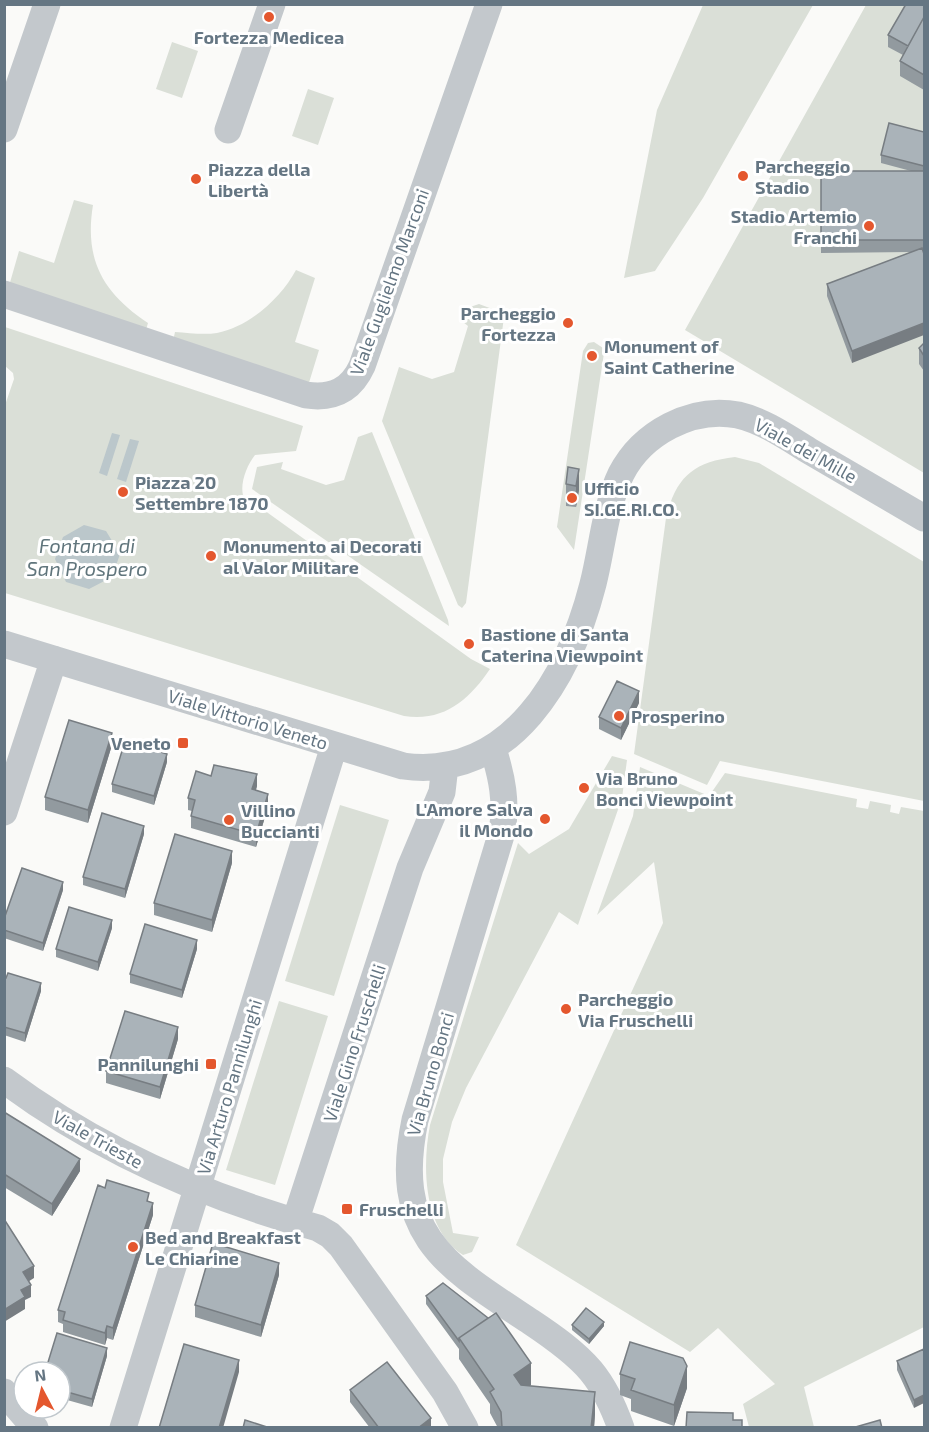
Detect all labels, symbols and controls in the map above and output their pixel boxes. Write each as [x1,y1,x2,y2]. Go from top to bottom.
marker: Fortezza Medicea [262,10,276,24]
place label: Fortezza Medicea [194,26,344,48]
place label: Parcheggio Stadio [755,155,850,198]
place label: Piazza della Libertà [208,158,310,201]
marker: Parcheggio Stadio [736,169,750,183]
marker: Piazza della Libertà [189,172,203,186]
street label: Viale Guglielmo Marconi [345,186,433,378]
place label: Stadio Artemio Franchi [731,205,857,248]
marker: Stadio Artemio Franchi [862,219,876,233]
place label: Parcheggio Fortezza [461,302,556,345]
marker: Parcheggio Fortezza [561,316,575,330]
place label: Monument of Saint Catherine [604,335,735,378]
marker: Monument of Saint Catherine [585,349,599,363]
street label: Viale dei Mille [751,413,861,487]
place label: Piazza 20 Settembre 1870 [135,471,269,514]
place label: Ufficio SI.GE.RI.CO. [584,477,679,520]
marker: Piazza 20 Settembre 1870 [116,485,130,499]
marker: Ufficio SI.GE.RI.CO. [565,491,579,505]
water label: Fontana di San Prospero [27,533,147,580]
place label: Monumento ai Decorati al Valor Militare [223,535,422,578]
marker: Monumento ai Decorati al Valor Militare [204,549,218,563]
place label: Bastione di Santa Caterina Viewpoint [481,623,644,666]
marker: Bastione di Santa Caterina Viewpoint [462,637,476,651]
street label: Viale Vittorio Veneto [165,684,331,754]
place label: Prosperino [631,705,725,727]
marker: Prosperino [612,709,626,723]
place label: Veneto [111,732,171,754]
marker: Veneto [176,736,190,750]
place label: Via Bruno Bonci Viewpoint [596,767,734,810]
marker: Via Bruno Bonci Viewpoint [577,781,591,795]
place label: L'Amore Salva il Mondo [415,798,533,841]
place label: Villino Buccianti [241,799,320,842]
marker: L'Amore Salva il Mondo [538,812,552,826]
marker: Villino Buccianti [222,813,236,827]
street label: Viale Gino Fruschelli [318,961,390,1125]
place label: Parcheggio Via Fruschelli [578,988,693,1031]
street label: Via Arturo Pannilunghi [192,997,266,1177]
marker: Parcheggio Via Fruschelli [559,1002,573,1016]
street label: Via Bruno Bonci [402,1010,458,1138]
place label: Pannilunghi [97,1053,199,1075]
marker: Pannilunghi [204,1057,218,1071]
street label: Viale Trieste [49,1105,147,1173]
place label: Fruschelli [359,1198,444,1220]
marker: Fruschelli [340,1202,354,1216]
place label: Bed and Breakfast Le Chiarine [145,1226,302,1269]
marker: Bed and Breakfast Le Chiarine [126,1240,140,1254]
north arrow [12,1360,72,1420]
text: N [33,1364,47,1385]

